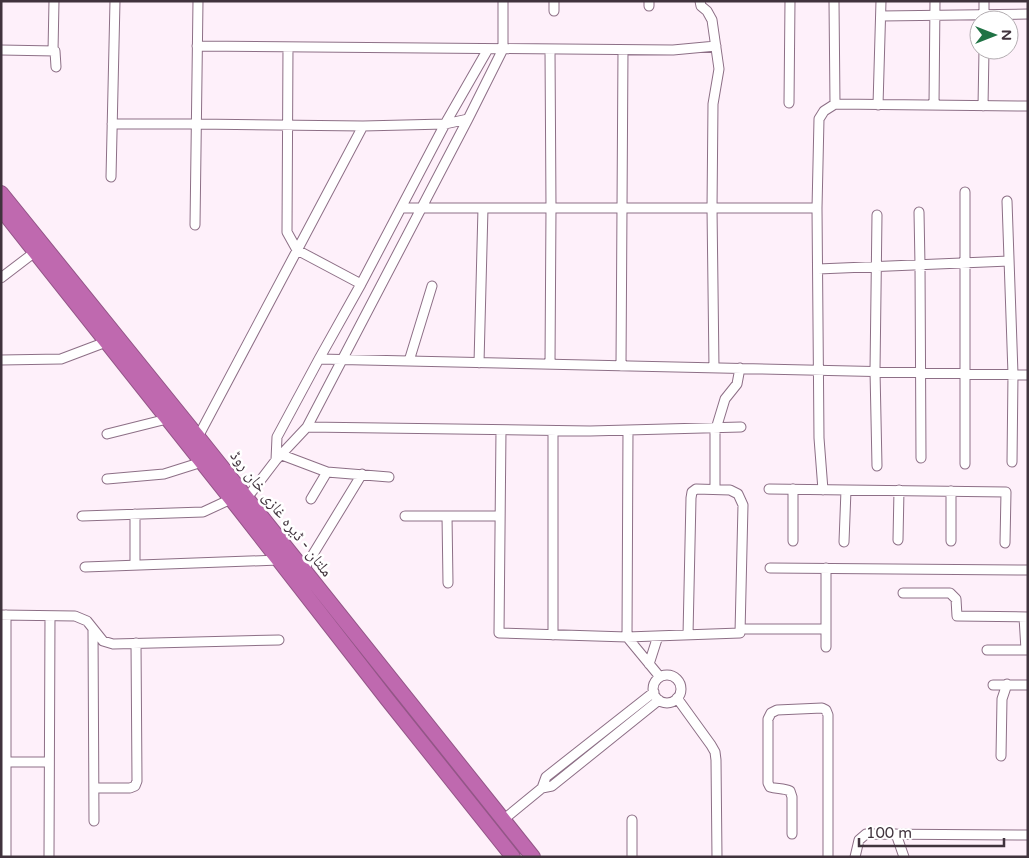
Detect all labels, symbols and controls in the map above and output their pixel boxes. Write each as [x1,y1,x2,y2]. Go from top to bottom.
north arrow [969,10,1019,60]
text: N [998,29,1015,41]
street label: ملتان - ڈیرہ غازی خان روڈ [226,446,337,581]
scale bar [859,816,1004,848]
text: 100 m [866,824,912,842]

